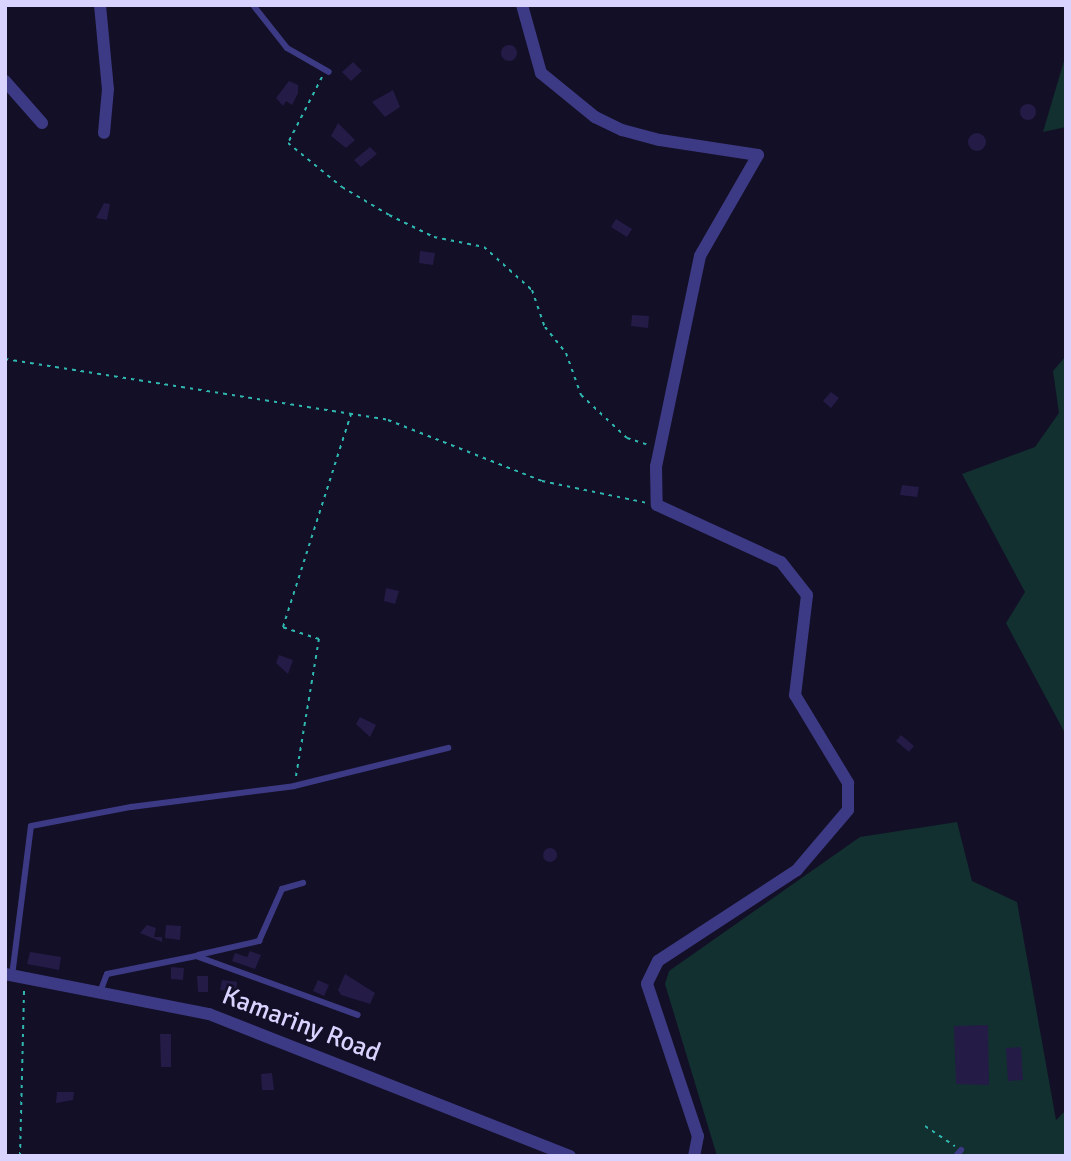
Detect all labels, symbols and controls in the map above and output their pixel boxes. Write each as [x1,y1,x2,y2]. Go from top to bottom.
street label: Kamariny Road [217,981,385,1069]

